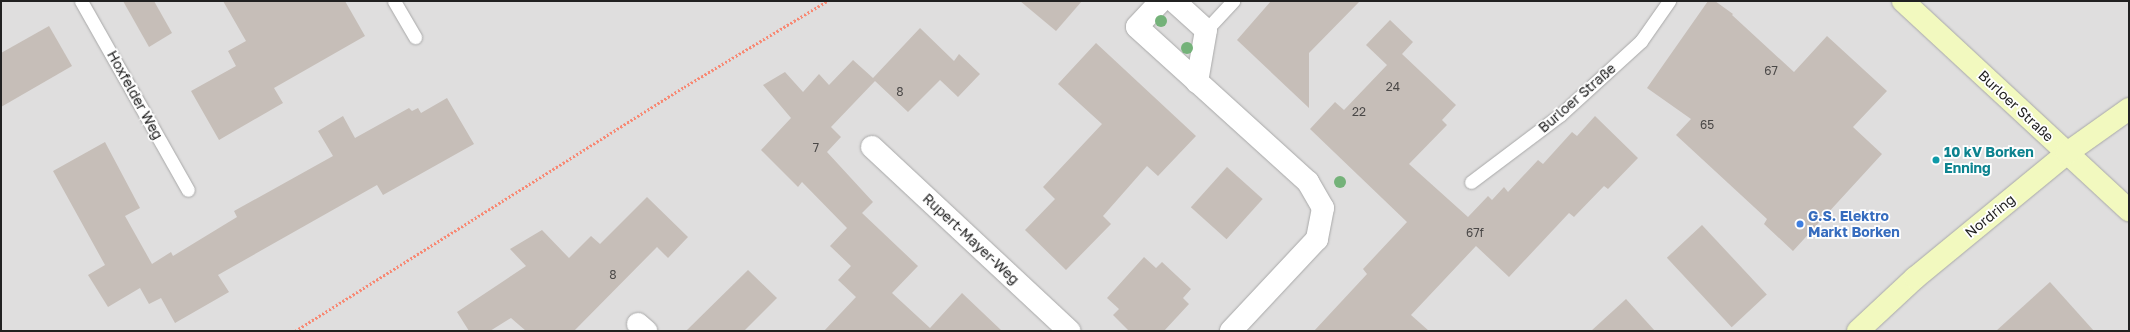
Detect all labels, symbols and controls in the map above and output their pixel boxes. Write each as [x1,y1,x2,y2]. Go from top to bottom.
street label: Hoxfelder Weg [104,48,166,142]
street label: Burloer Straße [1535,60,1619,136]
house number: 67 [1764,64,1778,78]
street label: Burloer Straße [1975,67,2057,145]
house number: 24 [1386,80,1400,94]
house number: 8 [896,85,904,99]
house number: 22 [1352,105,1366,119]
house number: 65 [1700,118,1714,132]
house number: 7 [813,141,819,155]
place label: 10 kV Borken Enning [1944,144,2034,176]
marker: 10 kV Borken Enning [1931,155,1941,165]
street label: Rupert-Mayer-Weg [919,190,1023,288]
street label: Nordring [1962,191,2018,241]
place label: G.S. Elektro Markt Borken [1808,208,1900,240]
marker: G.S. Elektro Markt Borken [1795,219,1805,229]
house number: 67f [1466,226,1484,240]
house number: 8 [609,268,617,282]

